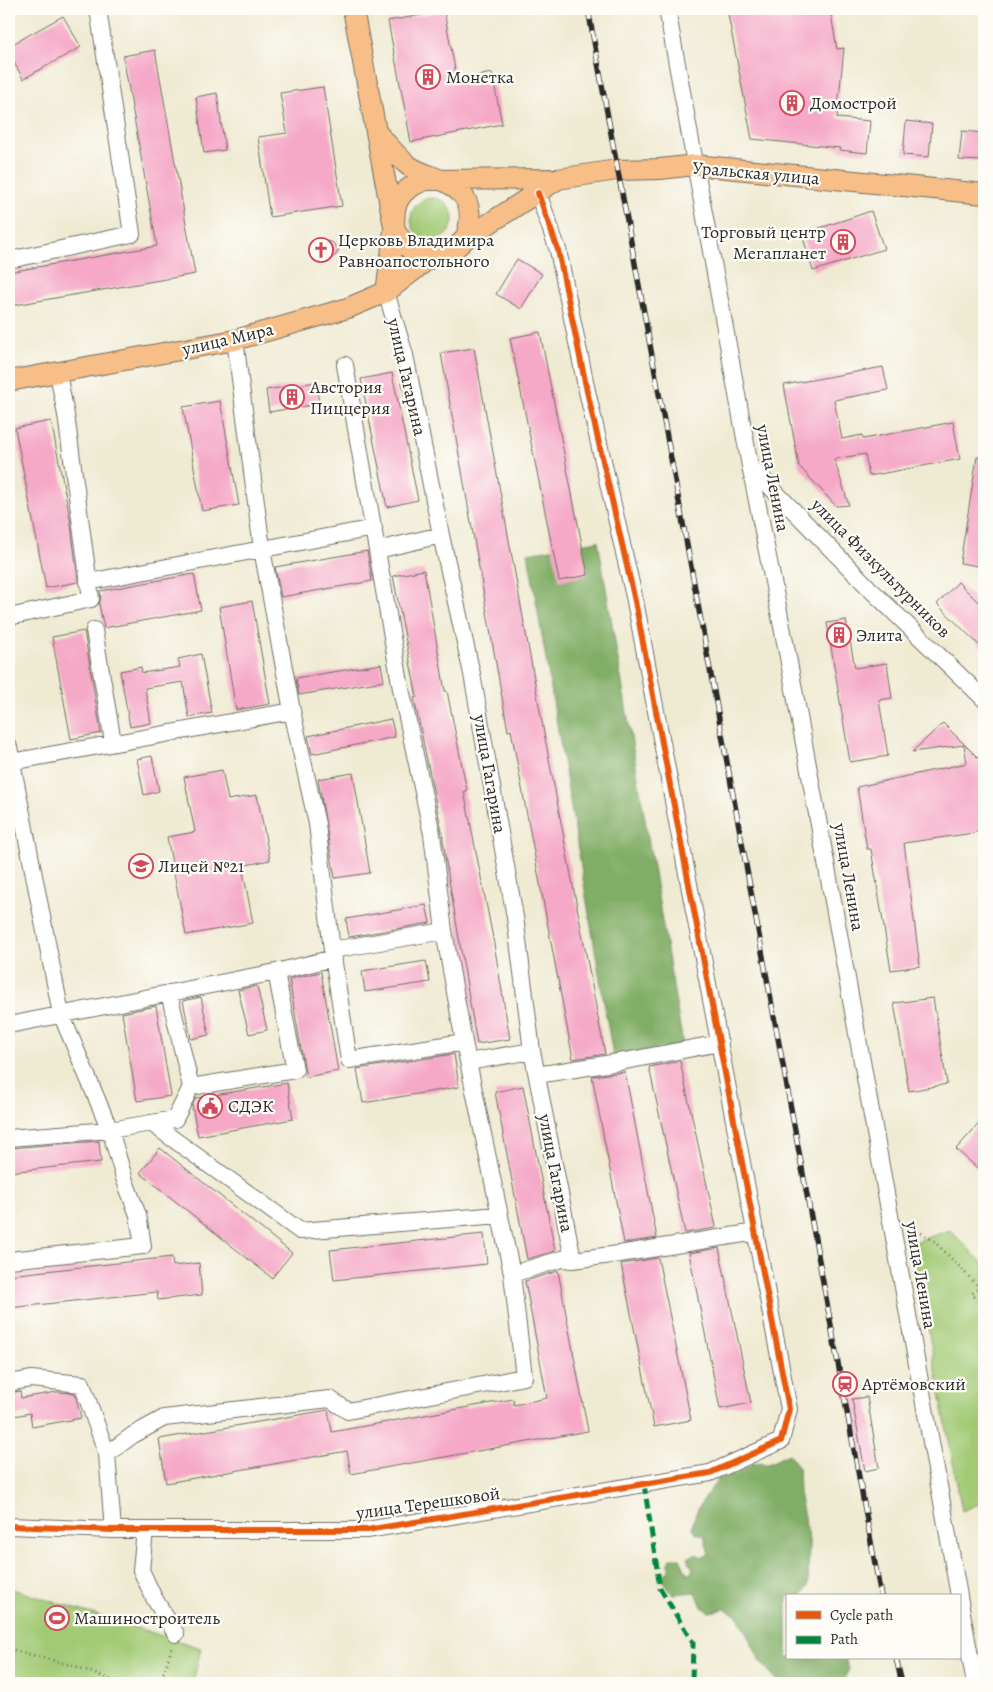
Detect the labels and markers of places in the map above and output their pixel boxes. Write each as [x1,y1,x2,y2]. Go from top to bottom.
building icon: Монетка [415,64,441,90]
place label: Монетка [446,65,515,89]
building icon: Домострой [779,90,805,116]
place label: Домострой [810,91,897,115]
place label: Торговый центр Мегапланет [701,220,826,265]
place label: Церковь Владимира Равноапостольного [338,228,495,273]
building icon: Торговый центр Мегапланет [830,229,856,255]
church icon: Церковь Владимира Равноапостольного [308,237,334,263]
place label: Австория Пиццерия [309,375,390,420]
building icon: Австория Пиццерия [279,384,305,410]
building icon: Элита [826,622,852,648]
place label: Элита [856,623,904,647]
school or university icon: Лицей №21 [128,853,154,879]
place label: Лицей №21 [158,854,244,878]
public building icon: СДЭК [197,1093,223,1119]
place label: СДЭК [228,1094,274,1118]
station icon: Артёмовский [832,1371,858,1397]
place label: Артёмовский [861,1372,966,1396]
sports icon: Машиностроитель [44,1605,70,1631]
place label: Машиностроитель [74,1606,220,1630]

